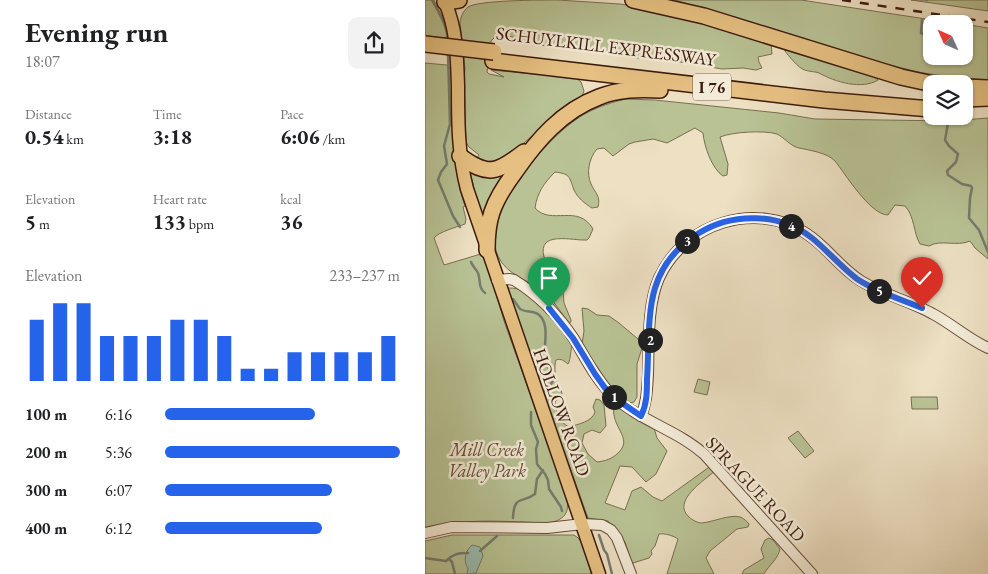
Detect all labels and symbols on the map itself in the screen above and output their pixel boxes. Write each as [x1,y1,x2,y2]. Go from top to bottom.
north arrow [923,15,973,65]
street label: SCHUYLKILL EXPRESSWAY [495,21,719,71]
road number: I 76 [693,74,731,100]
pin: 4 [779,214,803,238]
pin: 3 [675,228,699,254]
pin [528,257,570,308]
pin [901,257,943,308]
pin: 5 [867,278,891,304]
pin: 2 [637,328,663,352]
street label: HOLLOW ROAD [528,345,596,479]
pin: 1 [601,384,627,410]
street label: SPRAGUE ROAD [701,431,811,547]
park label: Mill Creek Valley Park [448,438,526,483]

